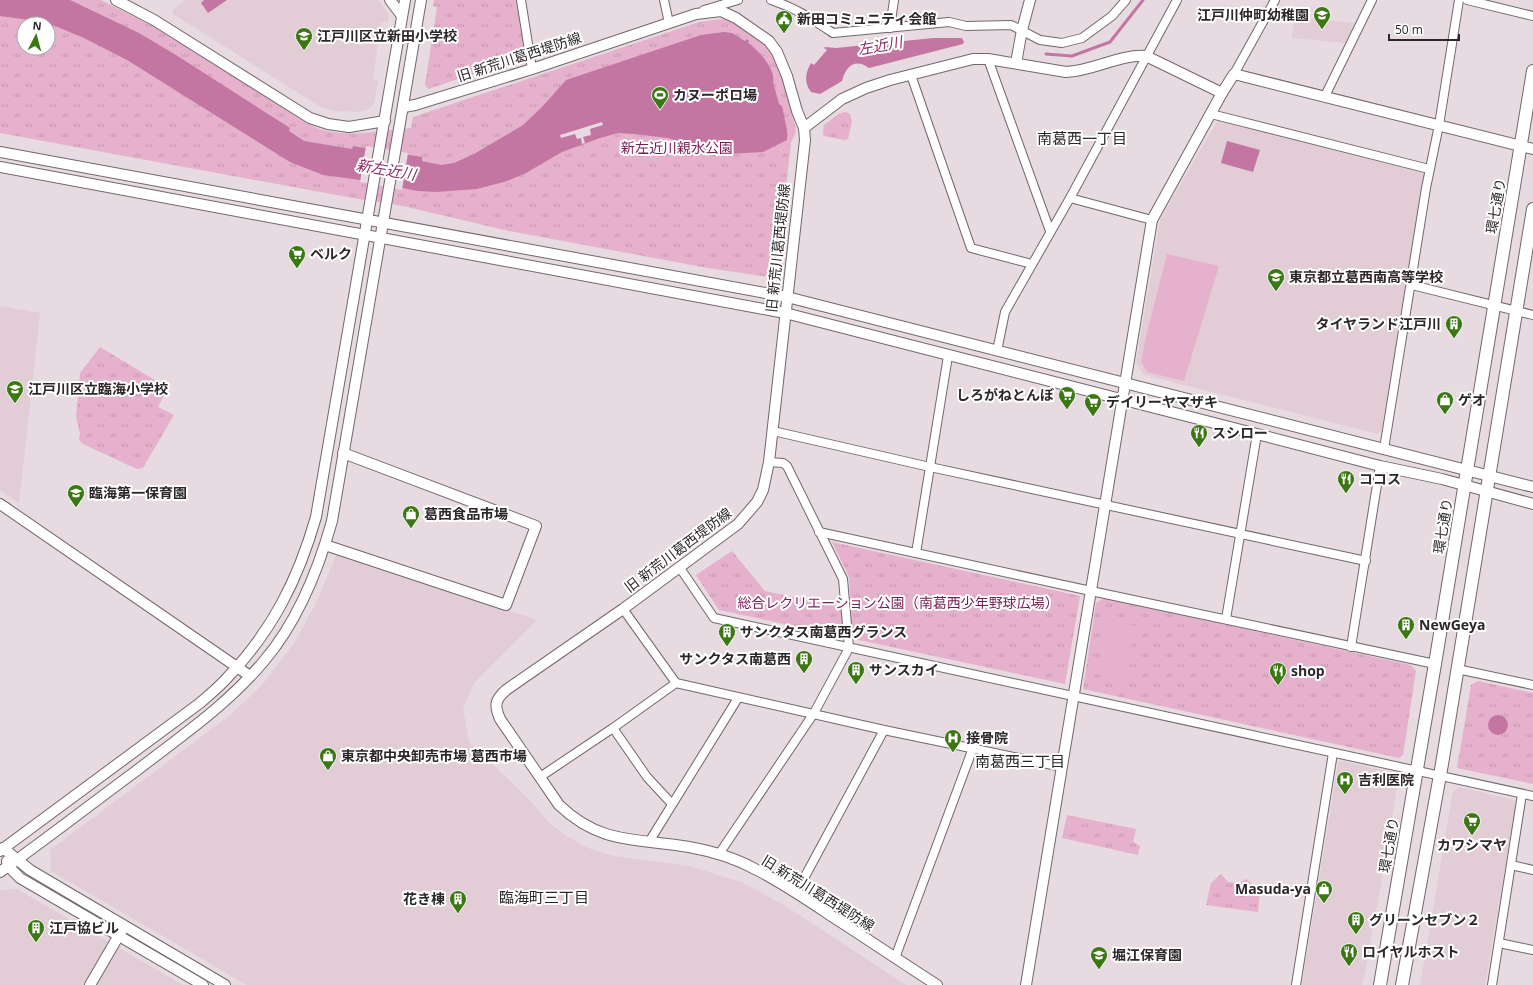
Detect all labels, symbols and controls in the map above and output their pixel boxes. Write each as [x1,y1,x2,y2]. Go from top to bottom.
place label: 江戸川仲町幼稚園 [1197,5,1309,24]
school or university icon: 江戸川仲町幼稚園 [1312,5,1332,30]
public building icon: 新田コミュニティ会館 [774,9,794,34]
place label: 新田コミュニティ会館 [797,9,936,28]
north arrow [16,16,56,56]
scale bar [1389,16,1459,42]
text: N [32,18,42,33]
text: 50 m [1395,21,1423,38]
school or university icon: 江戸川区立新田小学校 [294,26,314,51]
place label: 江戸川区立新田小学校 [317,26,457,45]
street label: 旧 新荒川葛西堤防線 [454,27,583,86]
water label: 左近川 [856,31,906,59]
sports icon: カヌーポロ場 [650,85,670,110]
place label: カヌーポロ場 [673,85,757,104]
district label: 南葛西一丁目 [1037,128,1127,148]
park label: 新左近川親水公園 [621,138,733,157]
water label: 新左近川 [355,154,419,184]
street label: 環七通り [1481,177,1510,235]
street label: 旧 新荒川葛西堤防線 [761,182,794,313]
supermarket icon: ベルク [287,244,307,269]
place label: ベルク [310,244,352,263]
school or university icon: 東京都立葛西南高等学校 [1266,267,1286,292]
place label: 東京都立葛西南高等学校 [1289,267,1443,286]
place label: タイヤランド江戸川 [1315,314,1441,333]
building icon: タイヤランド江戸川 [1444,314,1464,339]
school or university icon: 江戸川区立臨海小学校 [5,379,25,404]
place label: 江戸川区立臨海小学校 [28,379,168,398]
place label: しろがねとんぼ [956,385,1054,404]
supermarket icon: しろがねとんぼ [1057,385,1077,410]
shop icon: ゲオ [1435,390,1455,415]
place label: ゲオ [1458,390,1486,409]
supermarket icon: デイリーヤマザキ [1083,392,1103,417]
place label: デイリーヤマザキ [1106,392,1218,411]
restaurant icon: スシロー [1189,423,1209,448]
place label: スシロー [1212,423,1268,442]
restaurant icon: ココス [1336,469,1356,494]
place label: ココス [1359,469,1401,488]
school or university icon: 臨海第一保育園 [66,483,86,508]
place label: 臨海第一保育園 [89,483,187,502]
street label: 環七通り [1429,497,1456,555]
street label: 旧 新荒川葛西堤防線 [620,503,735,596]
shop icon: 葛西食品市場 [401,504,421,529]
place label: 葛西食品市場 [424,504,508,523]
park label: 総合レクリエーション公園（南葛西少年野球広場） [737,593,1059,612]
building icon: NewGeya [1396,615,1416,640]
place label: NewGeya [1419,615,1485,634]
building icon: サンクタス南葛西グランス [717,622,737,647]
place label: サンクタス南葛西グランス [740,622,907,641]
place label: サンクタス南葛西 [680,649,791,668]
building icon: サンクタス南葛西 [794,649,814,674]
building icon: サンスカイ [846,660,866,685]
place label: サンスカイ [869,660,939,679]
restaurant icon: shop [1268,661,1288,686]
place label: shop [1291,661,1325,680]
hospital icon: 接骨院 [943,728,963,753]
place label: 接骨院 [966,728,1008,747]
shop icon: 東京都中央卸売市場 葛西市場 [318,746,338,771]
place label: 東京都中央卸売市場 葛西市場 [341,746,527,765]
district label: 南葛西三丁目 [975,751,1065,771]
hospital icon: 吉利医院 [1335,770,1355,795]
place label: 吉利医院 [1358,770,1414,789]
supermarket icon: カワシマヤ [1462,811,1482,836]
street label: 環七通り [1374,816,1403,874]
place label: カワシマヤ [1437,835,1507,854]
street label: 旧 新荒川葛西堤防線 [758,850,878,935]
place label: Masuda-ya [1235,879,1311,898]
shop icon: Masuda-ya [1314,879,1334,904]
district label: 臨海町三丁目 [499,887,589,907]
place label: 花き棟 [403,889,445,908]
building icon: 花き棟 [448,889,468,914]
building icon: グリーンセブン２ [1346,910,1366,935]
place label: グリーンセブン２ [1369,910,1480,929]
building icon: 江戸協ビル [26,918,46,943]
place label: 江戸協ビル [49,918,119,937]
restaurant icon: ロイヤルホスト [1339,942,1359,967]
place label: ロイヤルホスト [1362,942,1460,961]
school or university icon: 堀江保育園 [1089,945,1109,970]
place label: 堀江保育園 [1112,945,1182,964]

